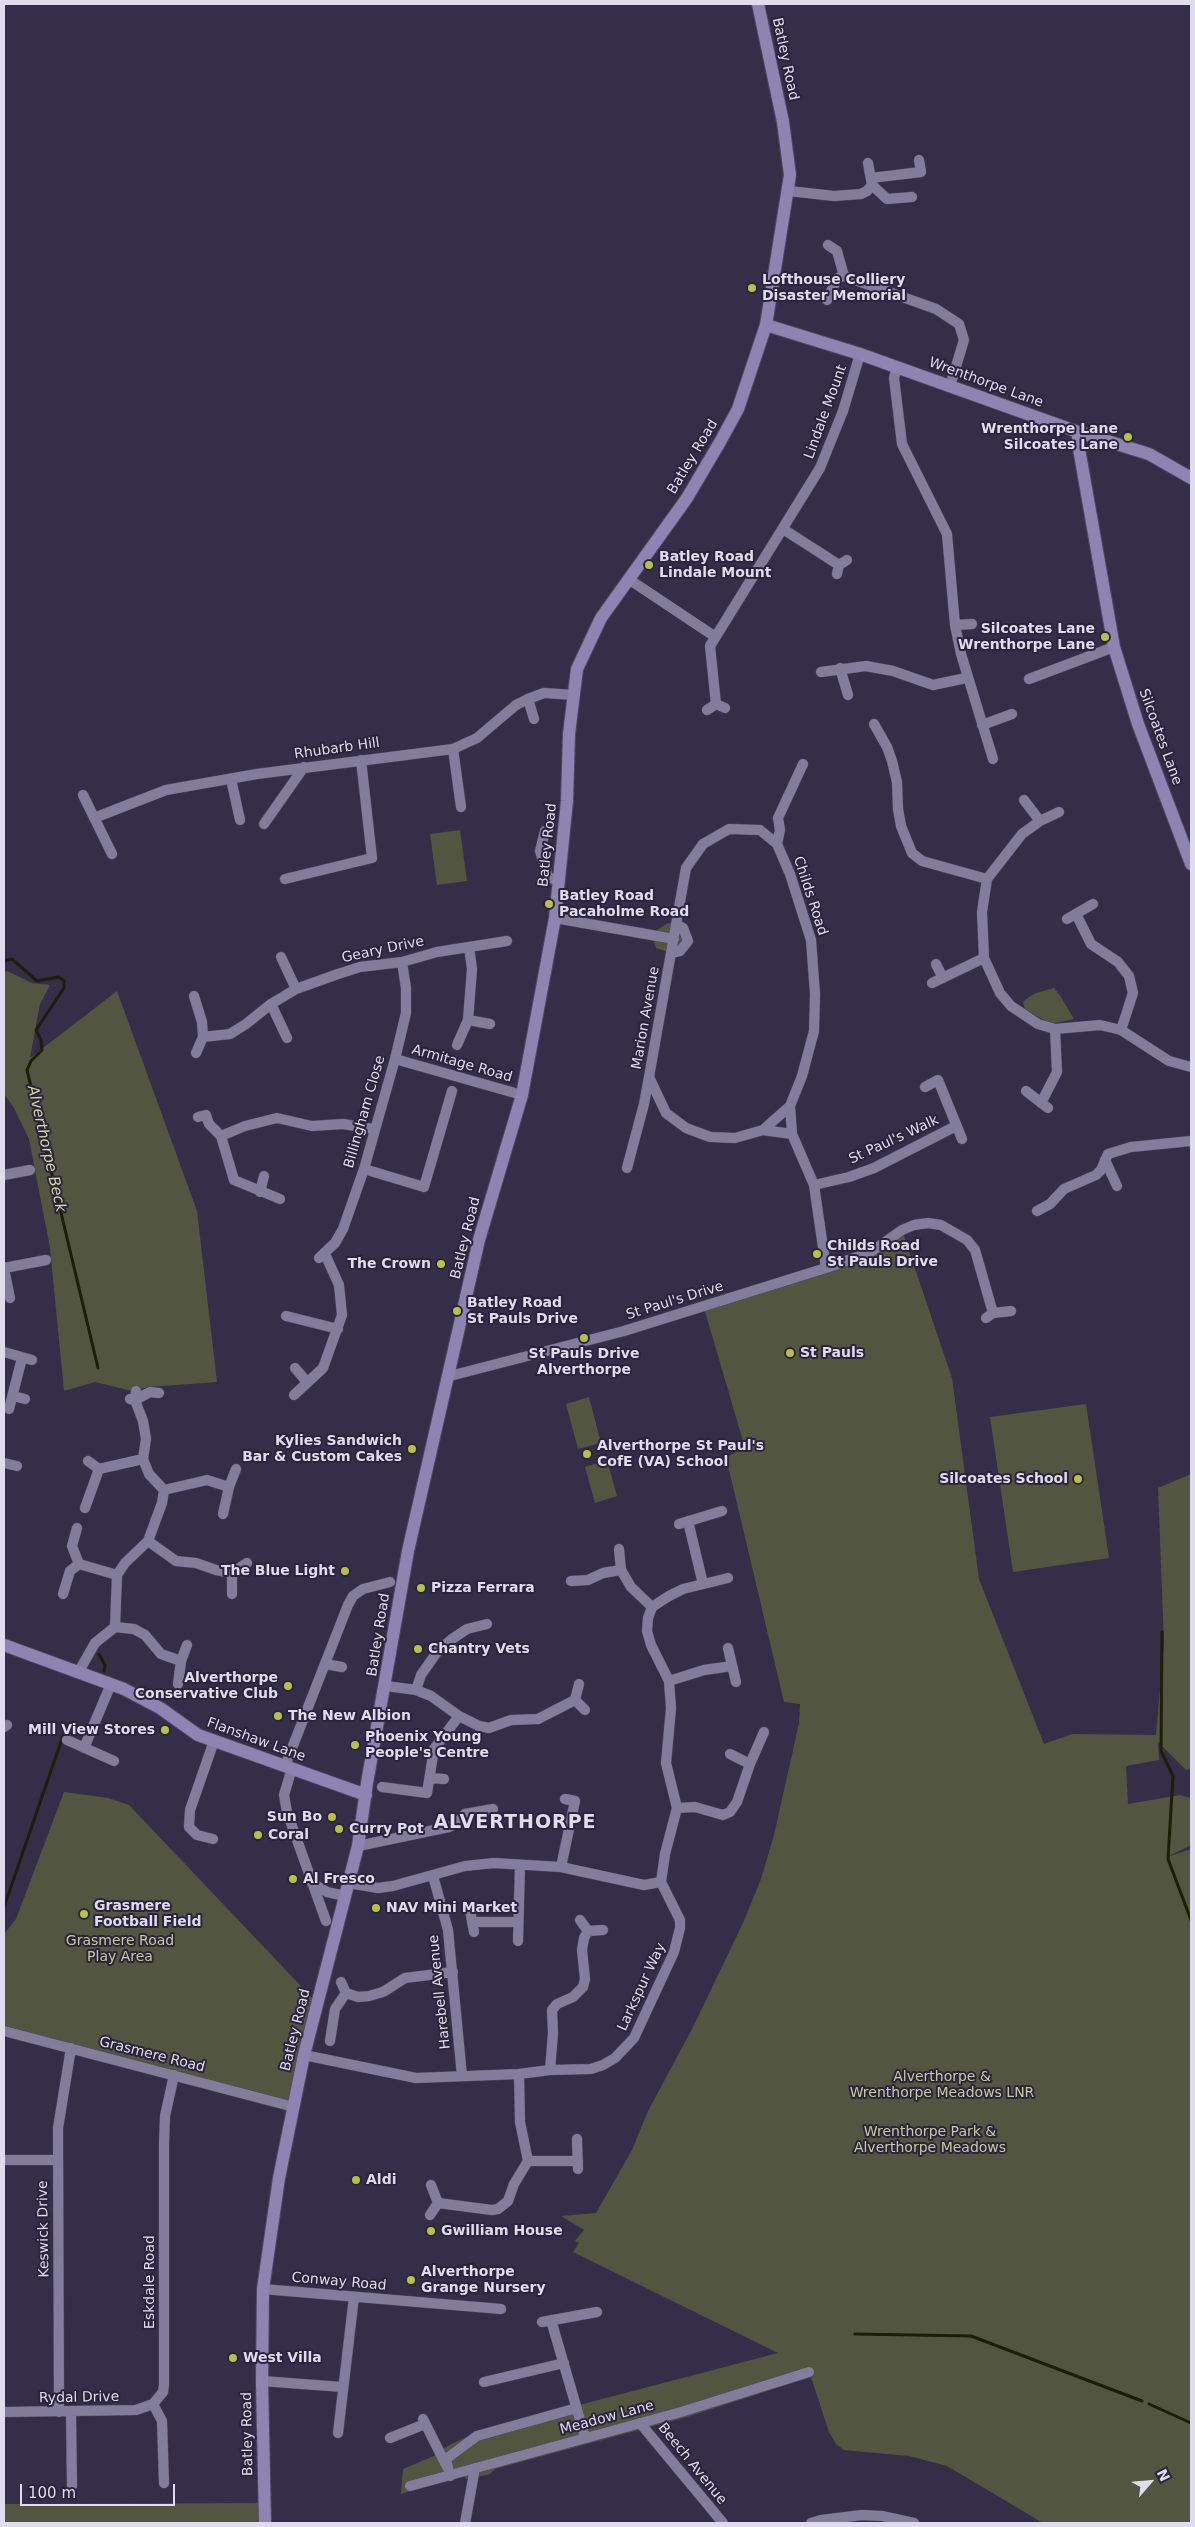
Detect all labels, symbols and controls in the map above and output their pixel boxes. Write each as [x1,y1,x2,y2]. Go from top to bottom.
street label: Batley Road [768,16,802,102]
place label: Lofthouse Colliery Disaster Memorial [762,272,906,304]
marker: Lofthouse Colliery Disaster Memorial [746,282,758,294]
street label: Wrenthorpe Lane [926,354,1046,412]
street label: Lindale Mount [801,363,851,461]
street label: Batley Road [664,417,722,497]
place label: Wrenthorpe Lane Silcoates Lane [981,421,1118,454]
marker: Wrenthorpe Lane Silcoates Lane [1122,431,1134,443]
place label: Batley Road Lindale Mount [659,549,771,582]
marker: Batley Road Lindale Mount [643,559,655,571]
place label: Silcoates Lane Wrenthorpe Lane [958,621,1095,654]
marker: Silcoates Lane Wrenthorpe Lane [1099,631,1111,643]
street label: Silcoates Lane [1135,687,1185,787]
street label: Rhubarb Hill [293,735,381,763]
street label: Batley Road [535,802,561,888]
street label: Childs Road [789,854,831,938]
place label: Batley Road Pacaholme Road [559,888,689,920]
marker: Batley Road Pacaholme Road [543,898,555,910]
street label: Geary Drive [340,933,426,967]
street label: Marion Avenue [629,965,663,1071]
street label: Armitage Road [410,1042,514,1086]
street label: Billingham Close [341,1054,389,1170]
water label: Alverthorpe Beck [23,1084,69,1214]
street label: St Paul's Walk [846,1112,942,1168]
street label: Batley Road [448,1195,484,1281]
place label: Childs Road St Pauls Drive [827,1238,938,1270]
marker: Childs Road St Pauls Drive [811,1248,823,1260]
place label: The Crown [347,1256,431,1272]
marker: The Crown [435,1258,447,1270]
street label: St Paul's Drive [624,1278,726,1324]
place label: Batley Road St Pauls Drive [467,1295,578,1328]
marker: Batley Road St Pauls Drive [451,1305,463,1317]
marker: St Pauls Drive Alverthorpe [578,1332,590,1344]
place label: St Pauls [800,1345,864,1361]
place label: St Pauls Drive Alverthorpe [529,1346,639,1378]
marker: St Pauls [784,1347,796,1359]
place label: Kylies Sandwich Bar & Custom Cakes [242,1433,402,1465]
place label: Alverthorpe St Paul's CofE (VA) School [597,1438,764,1470]
marker: Kylies Sandwich Bar & Custom Cakes [406,1443,418,1455]
marker: Alverthorpe St Paul's CofE (VA) School [581,1448,593,1460]
place label: Silcoates School [939,1471,1068,1487]
marker: Silcoates School [1072,1473,1084,1485]
place label: The Blue Light [221,1563,335,1579]
marker: The Blue Light [339,1565,351,1577]
place label: Pizza Ferrara [431,1580,535,1596]
marker: Pizza Ferrara [415,1582,427,1594]
street label: Batley Road [364,1592,394,1678]
place label: Chantry Vets [428,1641,530,1657]
marker: Chantry Vets [412,1643,424,1655]
place label: Alverthorpe Conservative Club [135,1670,278,1702]
marker: Alverthorpe Conservative Club [282,1680,294,1692]
place label: The New Albion [288,1708,411,1724]
marker: The New Albion [272,1710,284,1722]
street label: Flanshaw Lane [204,1714,308,1766]
place label: Mill View Stores [28,1722,155,1738]
marker: Mill View Stores [159,1724,171,1736]
place label: Phoenix Young People's Centre [365,1729,489,1761]
marker: Phoenix Young People's Centre [349,1739,361,1751]
place label: Sun Bo [267,1809,322,1825]
marker: Sun Bo [326,1811,338,1823]
district label: ALVERTHORPE [432,1812,598,1834]
place label: Curry Pot [349,1821,424,1837]
marker: Curry Pot [333,1823,345,1835]
place label: Coral [268,1827,309,1843]
marker: Coral [252,1829,264,1841]
place label: Al Fresco [303,1871,375,1887]
marker: Al Fresco [287,1873,299,1885]
place label: Grasmere Football Field [94,1898,202,1930]
place label: NAV Mini Market [386,1900,517,1916]
marker: NAV Mini Market [370,1902,382,1914]
marker: Grasmere Football Field [78,1908,90,1920]
park label: Grasmere Road Play Area [66,1933,174,1965]
street label: Harebell Avenue [426,1934,454,2050]
street label: Larkspur Way [614,1940,670,2034]
street label: Batley Road [278,1987,314,2073]
street label: Grasmere Road [97,2034,207,2076]
park label: Alverthorpe & Wrenthorpe Meadows LNR [850,2069,1034,2102]
park label: Wrenthorpe Park & Alverthorpe Meadows [854,2124,1006,2156]
place label: Aldi [366,2172,396,2188]
marker: Aldi [350,2174,362,2186]
street label: Keswick Drive [35,2180,53,2278]
place label: Gwilliam House [441,2223,563,2239]
marker: Gwilliam House [425,2225,437,2237]
street label: Eskdale Road [142,2235,158,2329]
place label: Alverthorpe Grange Nursery [421,2264,546,2296]
street label: Conway Road [291,2269,387,2295]
marker: Alverthorpe Grange Nursery [405,2274,417,2286]
place label: West Villa [243,2350,322,2366]
marker: West Villa [227,2352,239,2364]
street label: Rydal Drive [39,2389,119,2407]
street label: Batley Road [239,2392,257,2476]
street label: Meadow Lane [558,2397,656,2439]
street label: Beech Avenue [654,2420,730,2508]
north arrow [1125,2457,1175,2507]
text: N [1154,2466,1173,2484]
scale bar [22,2474,178,2506]
text: 100 m [28,2484,76,2502]

